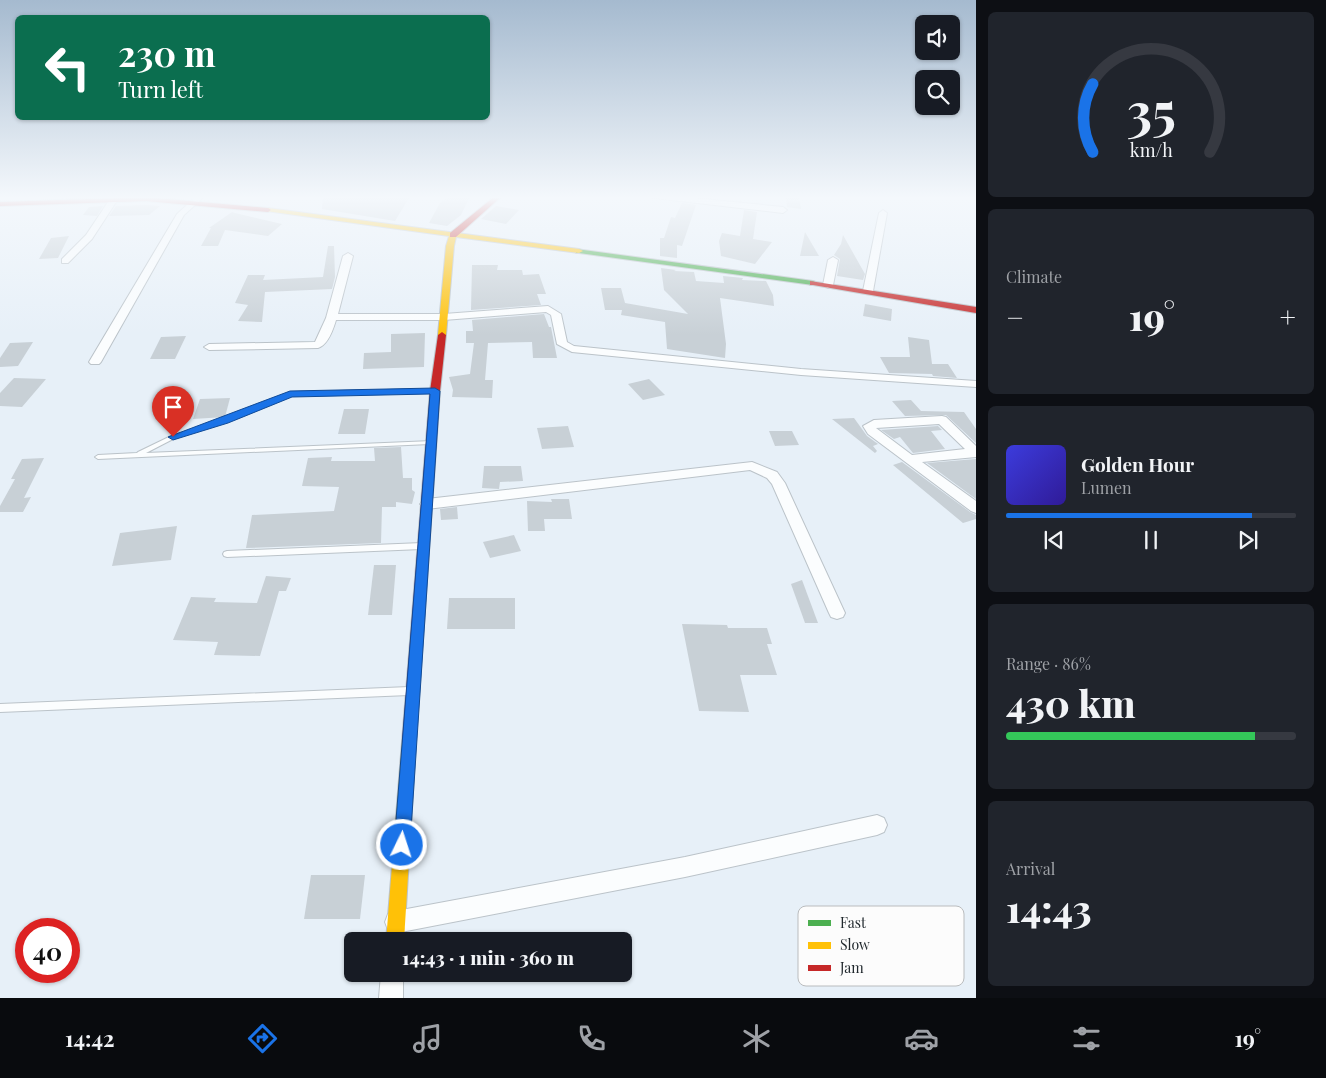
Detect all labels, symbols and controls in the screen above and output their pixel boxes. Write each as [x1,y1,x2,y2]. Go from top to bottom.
map controls [915,15,960,115]
button: sound [915,15,960,60]
text: 230 m [118,29,216,76]
icon: left [35,35,100,100]
button: search [915,70,960,115]
text: Turn left [118,74,203,104]
text: 35 [1126,75,1176,144]
text: km/h [1130,138,1173,161]
text: Climate [1006,266,1062,287]
text: 19° [1129,290,1175,341]
text: − [1006,298,1024,335]
text: + [1280,298,1296,335]
pin [152,386,194,437]
icon: arrive [159,393,187,421]
text: Golden Hour [1081,451,1194,477]
text: Lumen [1081,477,1132,498]
icon: previous [1040,526,1068,554]
icon: pause [1137,526,1165,554]
icon: next [1234,526,1262,554]
text: Range · 86% [1006,653,1091,674]
text: 430 km [1006,677,1136,728]
position arrow [375,818,427,870]
text: Arrival [1006,858,1055,879]
text: 14:43 [1006,882,1091,933]
legend [798,906,964,986]
text: Fast [840,913,867,932]
speed limit sign: 40 [15,918,80,983]
text: Slow [840,935,870,954]
text: 14:43 · 1 min · 360 m [402,944,574,970]
text: Jam [839,958,864,977]
icon: directions [245,1021,280,1056]
icon: music [410,1021,445,1056]
icon: phone [574,1021,609,1056]
icon: climate [739,1021,774,1056]
icon: car [904,1021,939,1056]
icon: filters [1069,1021,1104,1056]
text: 14:42 [65,1023,115,1053]
text: 19° [1234,1023,1261,1053]

